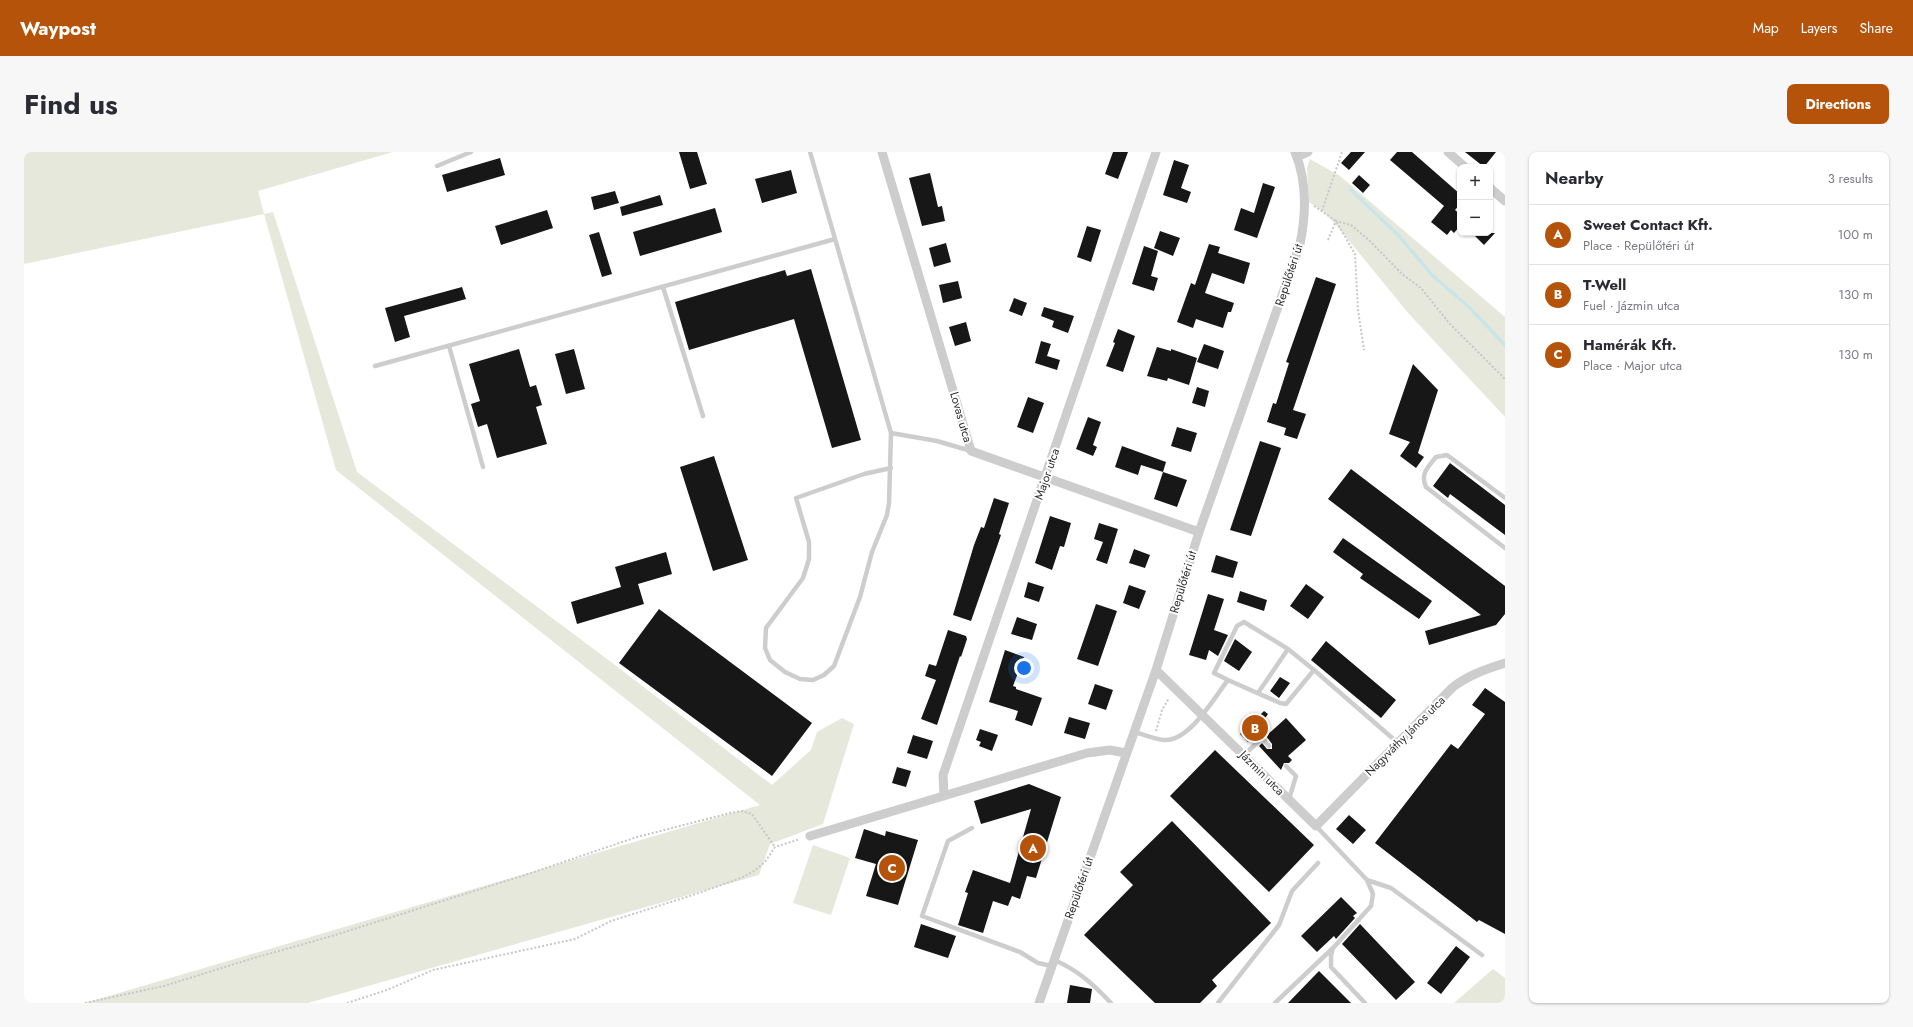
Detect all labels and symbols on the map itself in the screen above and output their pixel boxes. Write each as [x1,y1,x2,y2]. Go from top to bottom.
street label: Repülőtéri út [1270,241,1308,308]
street label: Lovas utca [945,390,977,445]
street label: Major utca [1030,446,1064,502]
street label: Repülőtéri út [1165,548,1201,615]
your location [1014,658,1034,678]
street label: Nagyváthy János utca [1361,692,1449,780]
pin: B [1242,713,1268,743]
street label: Jázmin utca [1234,745,1289,800]
pin: A [1020,833,1046,863]
pin: C [879,853,905,883]
street label: Repülőtéri út [1060,855,1098,921]

